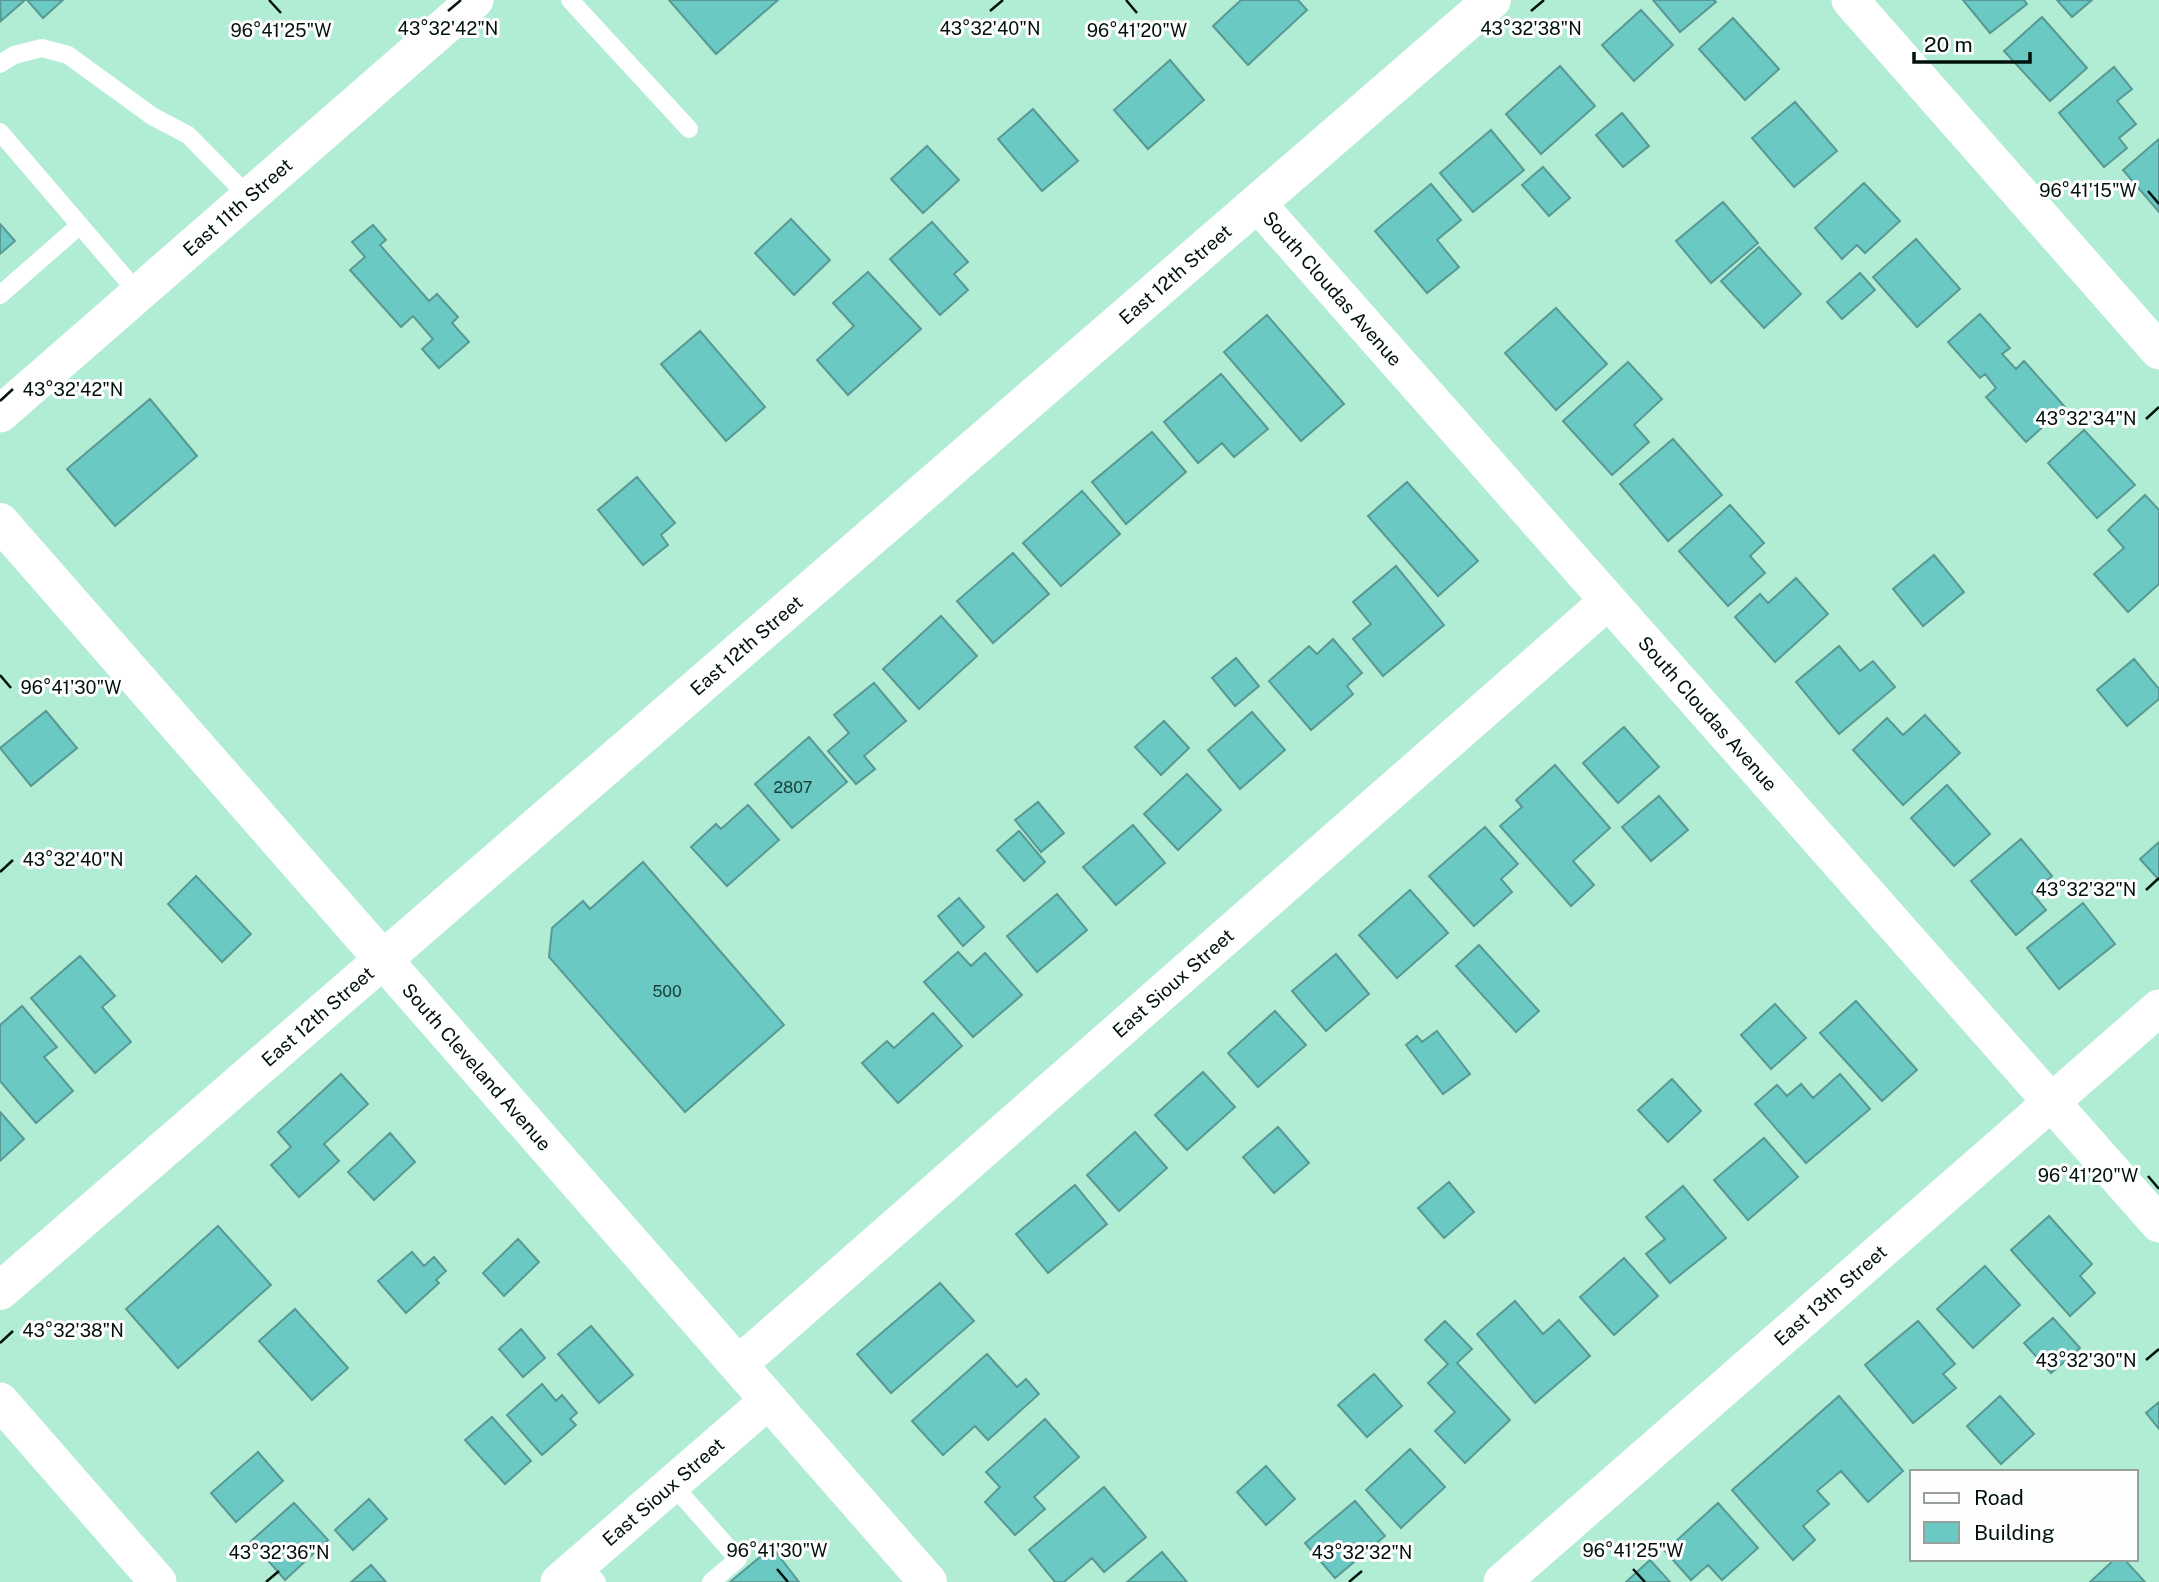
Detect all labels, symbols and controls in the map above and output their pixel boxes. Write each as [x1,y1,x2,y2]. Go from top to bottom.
text: 43°32'42"N [398,18,498,39]
text: 43°32'40"N [939,18,1041,39]
text: 43°32'38"N [1480,18,1582,39]
text: 96°41'25"W [231,20,331,41]
text: 96°41'20"W [1087,20,1187,41]
scale bar [1914,21,2030,65]
text: 20 m [1924,32,1973,57]
street label: East 11th Street [178,154,297,261]
text: 96°41'15"W [2039,180,2137,201]
street label: South Cloudas Avenue [1258,207,1407,370]
street label: East 12th Street [1115,220,1236,329]
text: 43°32'42"N [23,379,123,400]
text: 43°32'34"N [2035,408,2137,429]
street label: East 12th Street [686,591,807,700]
street label: South Cloudas Avenue [1634,632,1782,795]
text: 96°41'30"W [21,677,121,698]
house number: 2807 [774,778,812,797]
text: 43°32'40"N [22,849,124,870]
text: 43°32'32"N [2036,879,2136,900]
street label: East Sioux Street [1108,924,1238,1042]
street label: East 12th Street [257,962,378,1071]
street label: South Cleveland Avenue [398,979,556,1155]
house number: 500 [652,982,682,1001]
text: 96°41'20"W [2038,1165,2138,1186]
street label: East 13th Street [1770,1240,1891,1350]
text: 43°32'38"N [22,1320,124,1341]
text: 43°32'30"N [2036,1350,2137,1371]
street label: East Sioux Street [598,1433,729,1550]
legend [1910,1470,2138,1561]
text: Road [1974,1485,2024,1510]
text: Building [1974,1520,2055,1545]
text: 96°41'30"W [727,1540,827,1561]
text: 96°41'25"W [1583,1540,1683,1561]
text: 43°32'36"N [228,1542,330,1563]
text: 43°32'32"N [1312,1542,1412,1563]

